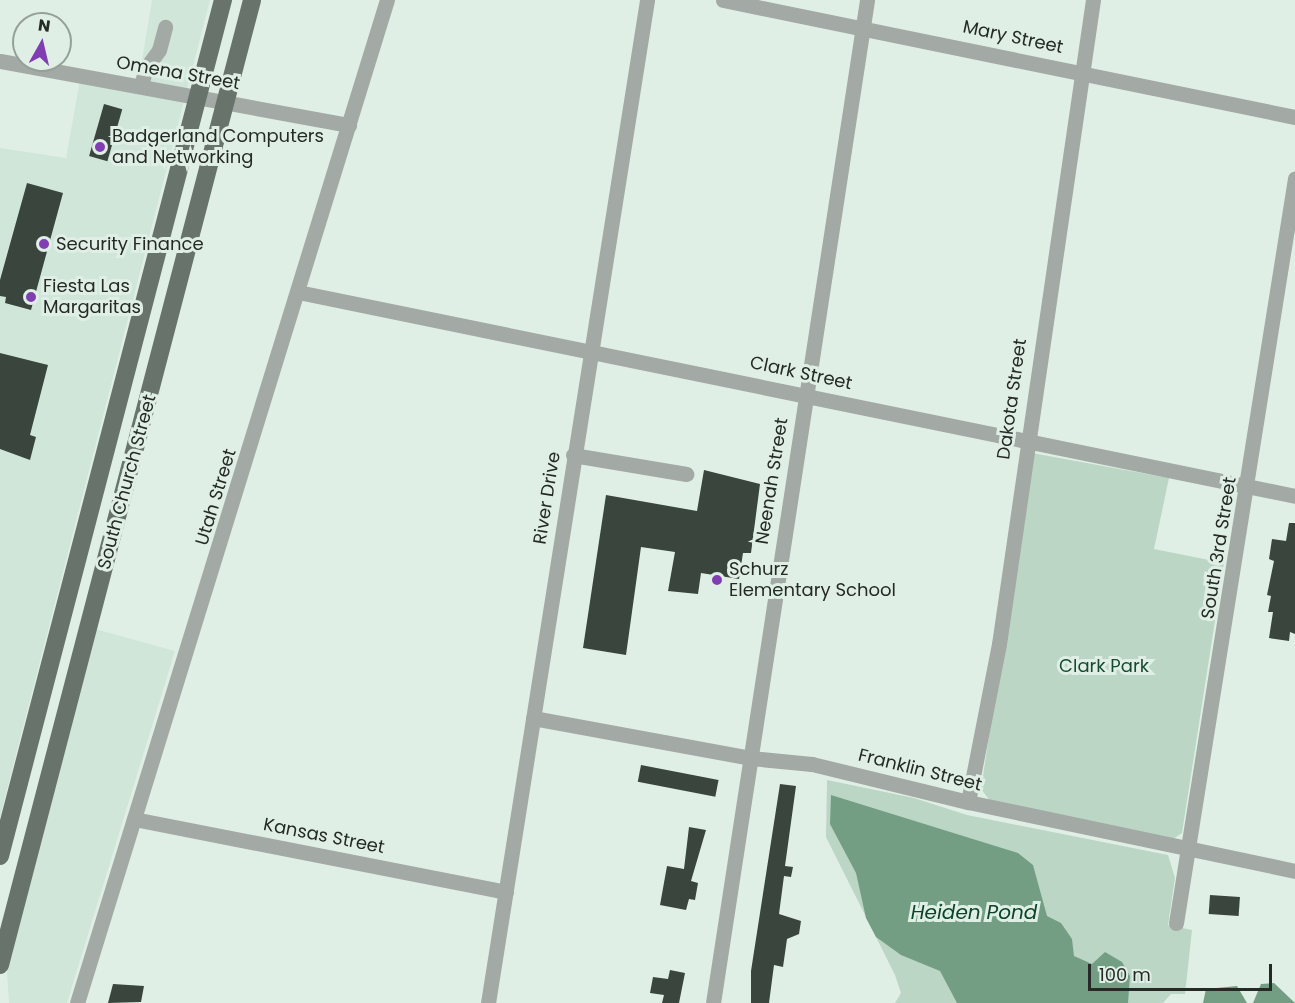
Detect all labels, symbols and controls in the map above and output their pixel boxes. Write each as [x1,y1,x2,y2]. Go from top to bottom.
north arrow [12,12,72,72]
text: N [37,13,52,38]
street label: Mary Street [961,16,1065,58]
street label: Omena Street [115,52,241,94]
place label: Badgerland Computers and Networking [112,126,324,168]
marker: Badgerland Computers and Networking [93,140,107,154]
place label: Security Finance [56,233,204,255]
marker: Security Finance [37,237,51,251]
place label: Fiesta Las Margaritas [43,276,141,318]
marker: Fiesta Las Margaritas [24,290,38,304]
street label: Dakota Street [993,337,1031,461]
street label: Clark Street [748,352,854,394]
street label: South Church Street [93,392,161,572]
street label: Neenah Street [751,416,793,546]
street label: Utah Street [191,446,241,548]
street label: River Drive [529,450,565,546]
street label: South 3rd Street [1197,475,1241,621]
place label: Schurz Elementary School [729,559,896,602]
marker: Schurz Elementary School [710,573,724,587]
park label: Clark Park [1059,655,1149,677]
street label: Franklin Street [856,744,984,796]
street label: Kansas Street [262,814,386,858]
water label: Heiden Pond [911,900,1037,924]
scale bar [1091,952,1276,990]
text: 100 m [1099,962,1151,987]

